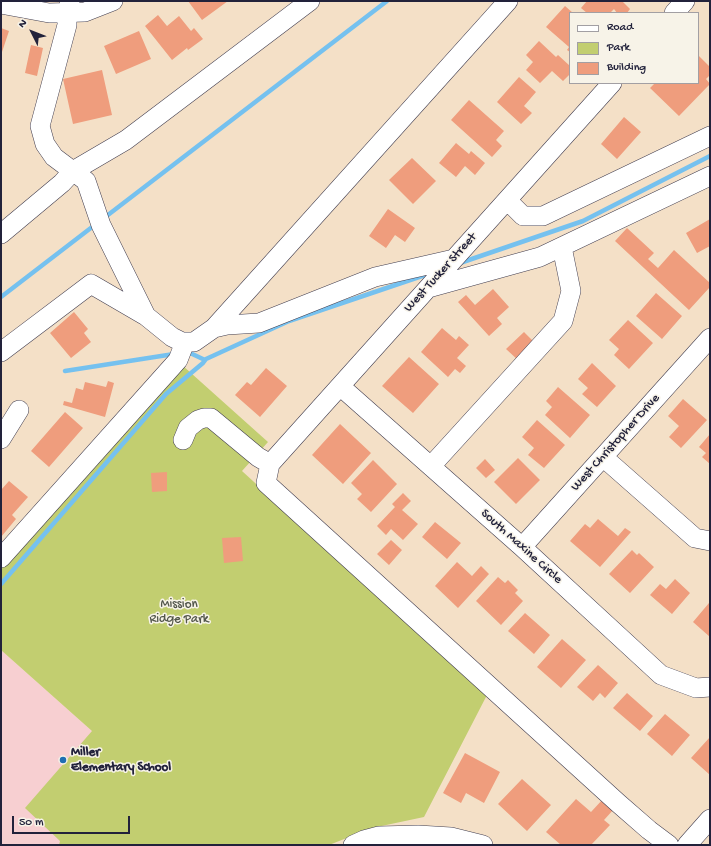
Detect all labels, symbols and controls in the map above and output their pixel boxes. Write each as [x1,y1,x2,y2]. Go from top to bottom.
north arrow [12,12,52,52]
legend [569,12,699,84]
text: N [16,17,30,31]
text: Road [607,21,633,35]
text: Park [607,41,630,55]
text: Building [607,61,646,75]
street label: West Tucker Street [401,230,481,316]
street label: West Christopher Drive [568,391,664,495]
street label: South Maxine Circle [477,506,565,588]
park label: Mission Ridge Park [149,597,209,628]
place label: Miller Elementary School [71,745,171,776]
marker: Miller Elementary School [58,755,68,765]
scale bar [14,808,132,834]
text: 50 m [19,816,44,830]

